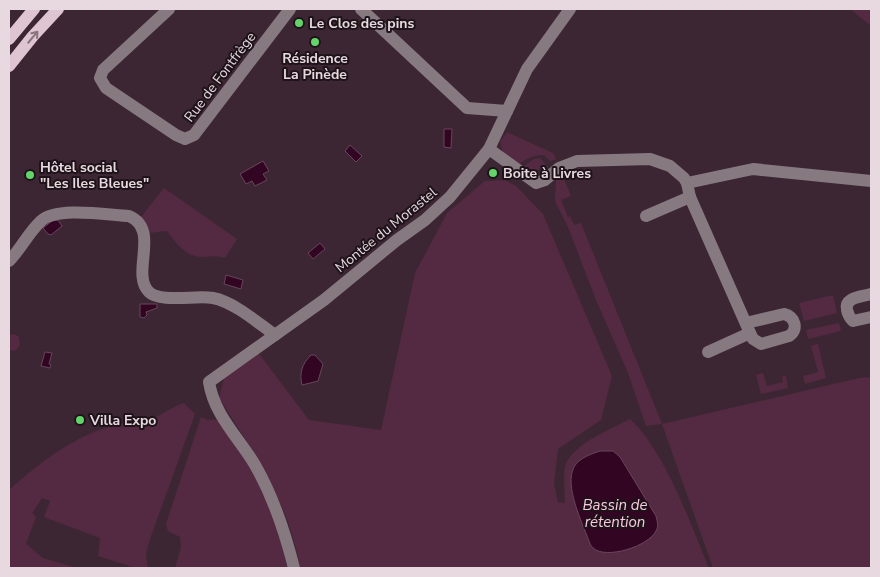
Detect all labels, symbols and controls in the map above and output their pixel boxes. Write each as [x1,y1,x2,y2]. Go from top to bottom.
place label: Le Clos des pins [309,14,415,33]
marker: Le Clos des pins [293,17,305,29]
street label: Rue de Fontfrège [180,28,260,126]
one-way arrow [27,31,38,44]
marker: Résidence La Pinède [309,36,321,48]
place label: Résidence La Pinède [282,49,348,84]
place label: Hôtel social "Les Iles Bleues" [40,158,149,193]
place label: Boite à Livres [503,164,591,183]
marker: Boite à Livres [487,167,499,179]
marker: Hôtel social "Les Iles Bleues" [24,169,36,181]
street label: Montée du Morastel [331,182,442,277]
place label: Villa Expo [89,411,156,430]
marker: Villa Expo [74,414,86,426]
water label: Bassin de rétention [582,495,648,532]

